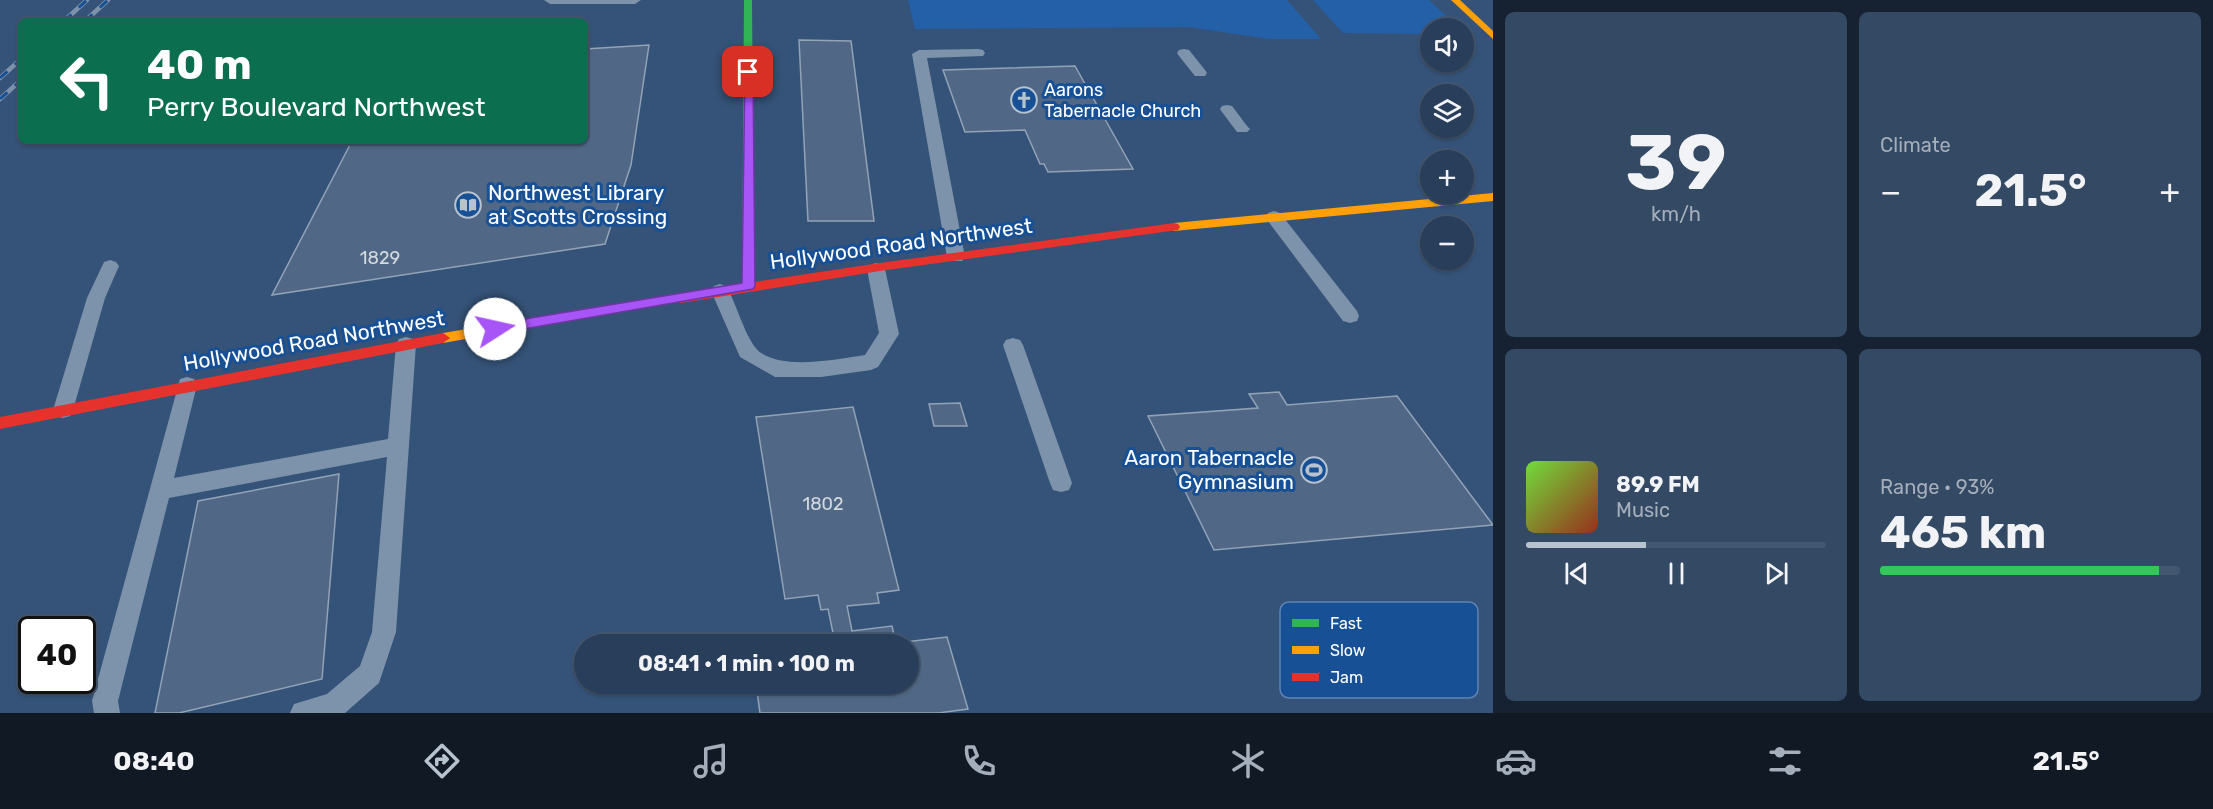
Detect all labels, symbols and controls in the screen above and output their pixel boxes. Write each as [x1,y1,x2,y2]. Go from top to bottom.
map controls [1420,18,1474,270]
button: sound [1420,18,1474,72]
text: 40 m [147,40,252,90]
icon: left [48,42,126,120]
pin [722,46,773,97]
icon: arrive [731,55,764,88]
place label: Aarons Tabernacle Church [1044,79,1201,122]
button: layers [1420,84,1474,138]
church icon: Aarons Tabernacle Church [1009,85,1039,115]
text: Perry Boulevard Northwest [147,91,486,123]
text: 39 [1625,116,1727,209]
text: Climate [1880,133,1951,157]
button: + [1420,150,1474,204]
text: 21.5° [1974,164,2086,217]
text: − [1880,172,1901,211]
text: + [2159,172,2180,211]
place label: Northwest Library at Scotts Crossing [488,180,667,229]
library icon: Northwest Library at Scotts Crossing [453,190,483,220]
text: km/h [1651,202,1701,226]
street label: Hollywood Road Northwest [768,213,1034,274]
button: − [1420,216,1474,270]
house number: 1829 [360,247,400,269]
position arrow [463,297,527,361]
street label: Hollywood Road Northwest [181,305,446,376]
place label: Aaron Tabernacle Gymnasium [1124,445,1294,494]
sports icon: Aaron Tabernacle Gymnasium [1299,455,1329,485]
text: 89.9 FM [1616,471,1700,498]
text: Range · 93% [1880,475,1995,499]
house number: 1802 [802,493,844,515]
text: Music [1616,498,1670,522]
text: 465 km [1880,506,2046,559]
icon: previous [1560,557,1593,590]
icon: pause [1660,557,1693,590]
icon: next [1760,557,1793,590]
legend [1280,602,1478,698]
text: Fast [1330,614,1362,633]
speed limit sign: 40 [18,616,96,694]
text: Slow [1330,641,1366,660]
text: 08:41 · 1 min · 100 m [638,650,855,677]
text: Jam [1330,668,1363,687]
icon: directions [421,740,463,782]
icon: music [690,740,732,782]
icon: phone [958,740,1000,782]
icon: climate [1227,740,1269,782]
icon: car [1495,740,1537,782]
icon: filters [1764,740,1806,782]
text: 08:40 [113,745,195,777]
text: 21.5° [2032,745,2100,777]

